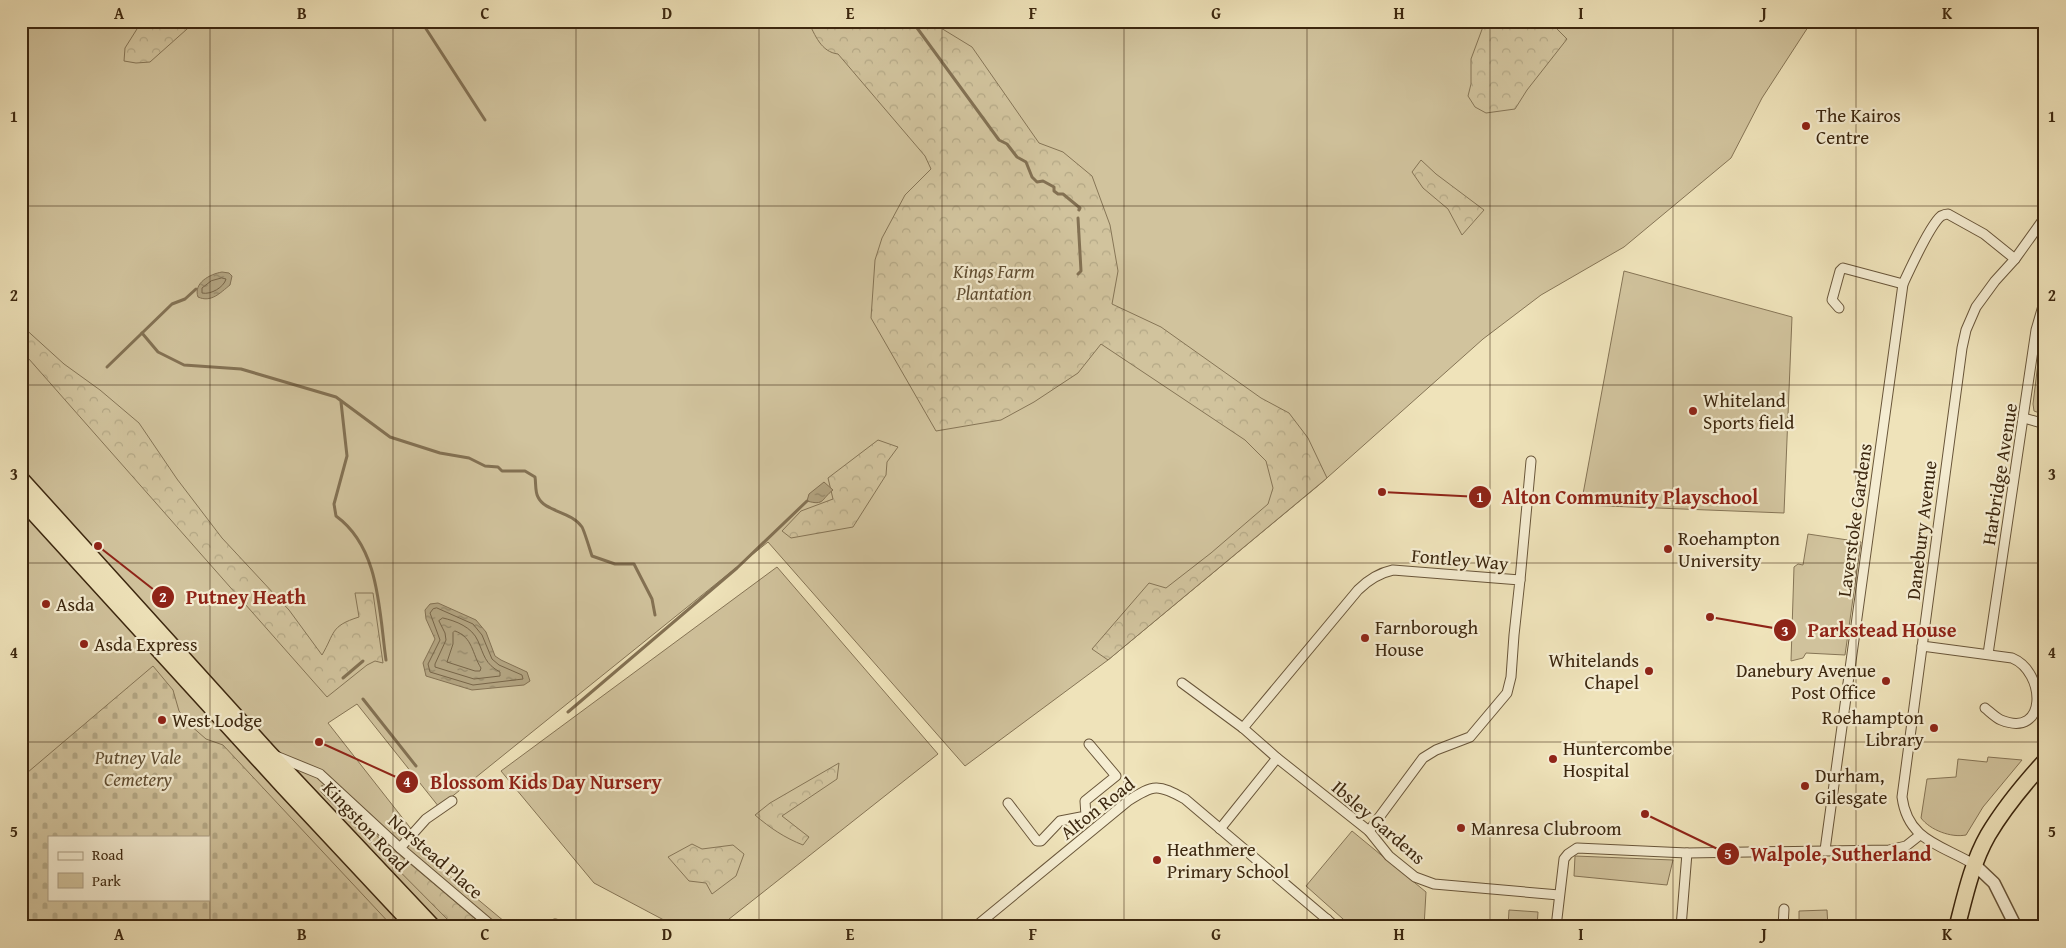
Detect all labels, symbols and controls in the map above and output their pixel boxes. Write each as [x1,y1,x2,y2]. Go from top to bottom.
text: A [114,1,125,25]
text: B [297,1,307,25]
text: C [480,1,490,25]
text: D [662,1,672,25]
text: E [846,1,855,25]
text: F [1029,1,1037,25]
text: G [1211,1,1221,25]
text: H [1393,1,1405,25]
text: I [1578,1,1584,25]
text: J [1758,1,1767,25]
text: K [1942,1,1953,25]
place label: The Kairos Centre [1816,101,1901,151]
text: 1 [10,104,18,128]
text: 1 [2048,104,2056,128]
marker: The Kairos Centre [1800,120,1812,132]
park label: Kings Farm Plantation [952,257,1035,307]
text: 2 [10,283,18,307]
text: 2 [2048,283,2056,307]
place label: Whiteland Sports field [1703,386,1795,436]
street label: Harbridge Avenue [1974,401,2024,547]
marker: Whiteland Sports field [1687,405,1699,417]
street label: Laverstoke Gardens [1829,441,1879,599]
street label: Danebury Avenue [1899,459,1943,601]
text: 3 [10,462,18,486]
text: 3 [2048,462,2056,486]
callout: Alton Community Playschool [1467,479,1769,514]
text: Alton Community Playschool [1502,482,1758,511]
text: 1 [1476,486,1484,507]
place label: Roehampton University [1678,524,1780,574]
street label: Fontley Way [1410,541,1510,577]
marker: Roehampton University [1662,543,1674,555]
callout: Putney Heath [151,579,316,614]
text: Putney Heath [186,582,306,611]
text: 2 [159,586,167,607]
place label: Asda [56,590,94,618]
marker: Asda [40,598,52,610]
place label: Farnborough House [1375,613,1479,663]
callout: Parkstead House [1772,613,1966,648]
text: Parkstead House [1808,615,1957,644]
text: 3 [1781,620,1789,641]
place label: Asda Express [94,630,197,658]
marker: Farnborough House [1359,632,1371,644]
marker: Asda Express [78,638,90,650]
text: 4 [10,640,18,664]
text: 4 [2048,640,2056,664]
place label: Whitelands Chapel [1549,646,1639,696]
place label: Danebury Avenue Post Office [1736,656,1876,706]
marker: Whitelands Chapel [1643,665,1655,677]
marker: Danebury Avenue Post Office [1880,675,1892,687]
place label: Roehampton Library [1822,703,1925,753]
place label: West Lodge [172,706,262,734]
marker: West Lodge [156,714,168,726]
marker: Roehampton Library [1928,722,1940,734]
place label: Huntercombe Hospital [1563,734,1672,784]
park label: Putney Vale Cemetery [94,743,182,793]
marker: Huntercombe Hospital [1547,753,1559,765]
place label: Durham, Gilesgate [1815,761,1887,811]
callout: Blossom Kids Day Nursery [395,764,671,799]
text: Blossom Kids Day Nursery [430,767,663,796]
street label: Alton Road [1054,769,1141,846]
text: 4 [403,771,411,792]
street label: Ibsley Gardens [1326,773,1432,871]
street label: Kingston Road [316,774,416,878]
marker: Durham, Gilesgate [1799,780,1811,792]
street label: Norstead Place [382,807,490,905]
place label: Manresa Clubroom [1471,814,1622,842]
text: 5 [10,819,18,843]
text: 5 [2048,819,2056,843]
marker: Manresa Clubroom [1455,822,1467,834]
place label: Heathmere Primary School [1167,835,1289,885]
legend [48,836,210,900]
callout: Walpole, Sutherland [1716,836,1942,871]
text: Walpole, Sutherland [1751,839,1932,868]
text: 5 [1724,843,1732,864]
text: Road [92,844,123,865]
marker: Heathmere Primary School [1151,854,1163,866]
text: Park [92,870,121,891]
text: A [114,922,125,946]
text: B [297,922,307,946]
text: C [480,922,490,946]
text: D [662,922,672,946]
text: E [846,922,855,946]
text: F [1029,922,1037,946]
text: G [1211,922,1221,946]
text: H [1393,922,1405,946]
text: I [1578,922,1584,946]
text: J [1758,922,1767,946]
text: K [1942,922,1953,946]

